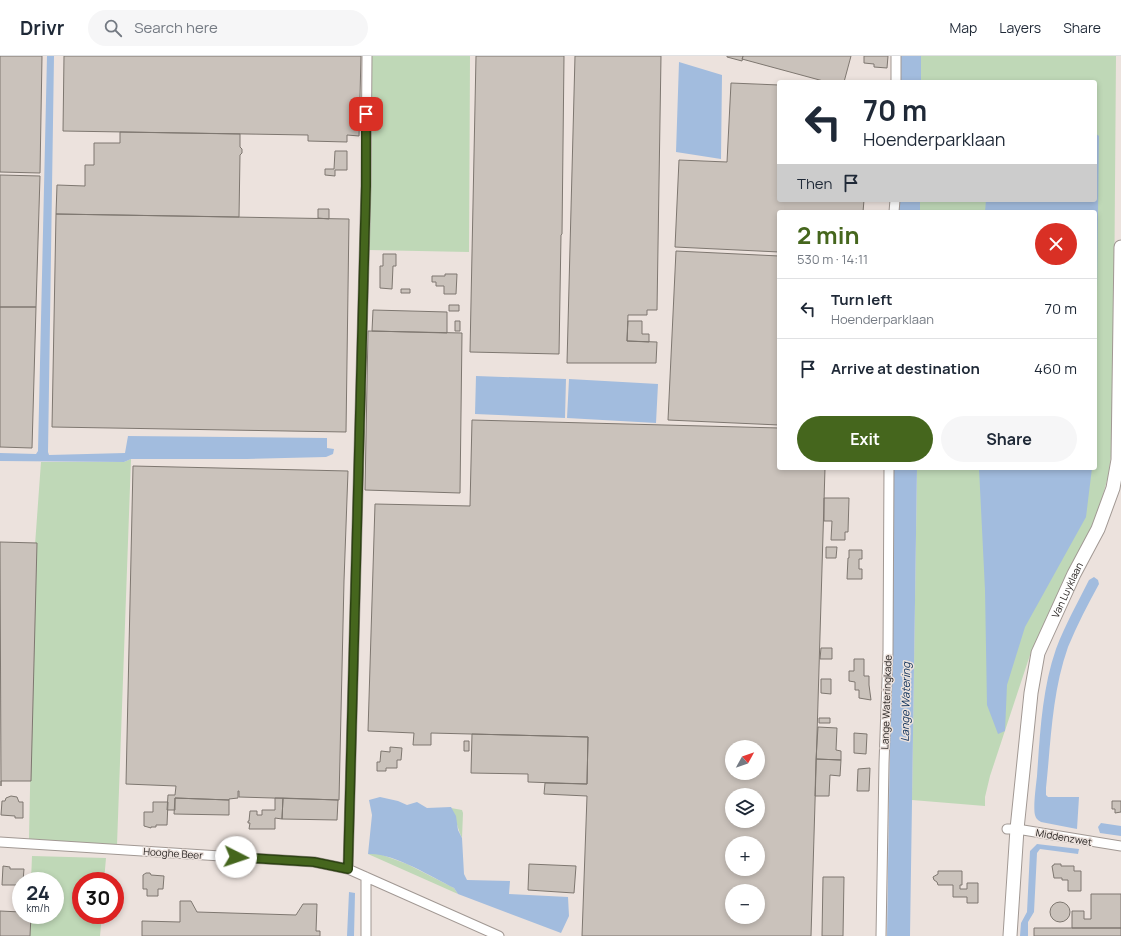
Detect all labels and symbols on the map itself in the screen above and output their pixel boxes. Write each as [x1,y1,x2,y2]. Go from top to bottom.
pin [349,97,383,131]
street label: Van Luyklaan [1048,560,1086,620]
street label: Lange Wateringkade [877,654,895,749]
water label: Lange Watering [897,661,913,742]
north arrow [725,740,765,780]
street label: Middenzwet [1035,825,1093,849]
position arrow [215,836,257,878]
street label: Hooghe Beer [143,844,204,862]
speed limit sign: 30 [72,872,124,924]

